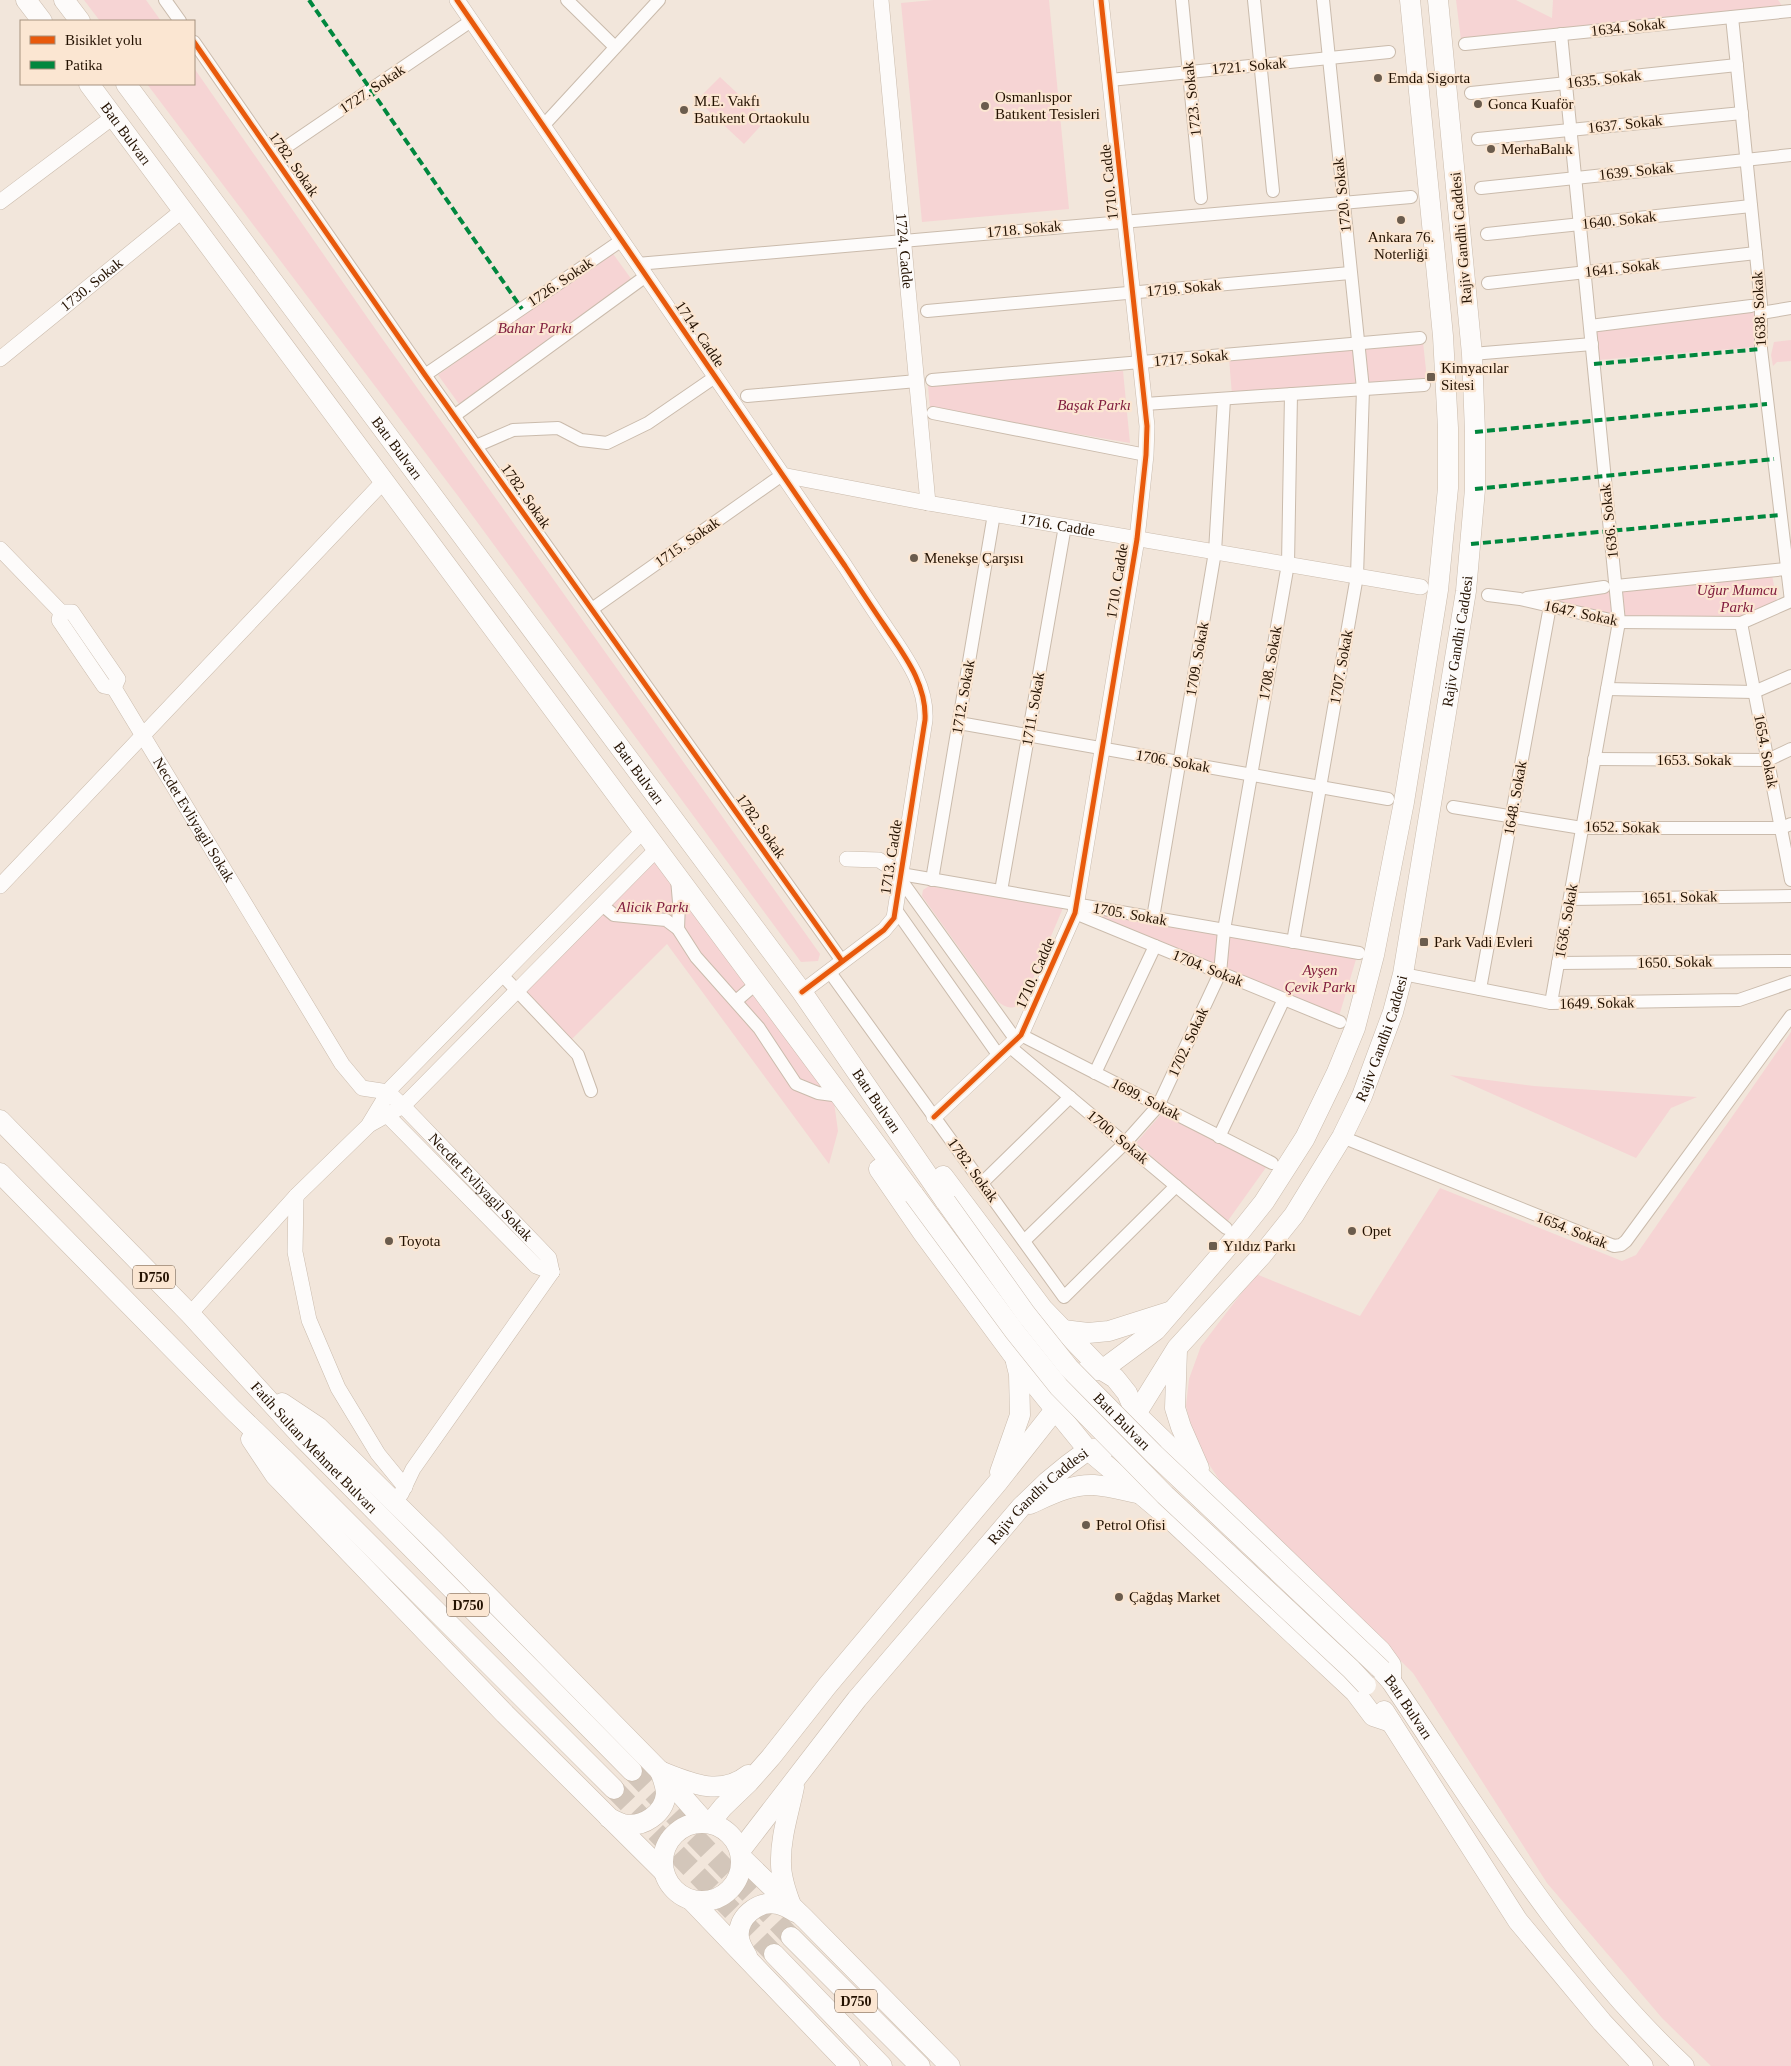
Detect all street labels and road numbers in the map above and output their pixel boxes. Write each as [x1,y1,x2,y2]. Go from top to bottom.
street label: 1634. Sokak [1590,15,1667,39]
street label: 1721. Sokak [1211,55,1288,77]
street label: 1723. Sokak [1180,60,1204,137]
street label: 1727. Sokak [336,61,408,117]
street label: 1635. Sokak [1566,67,1643,91]
street label: Batı Bulvarı [98,99,154,168]
street label: 1637. Sokak [1587,112,1664,136]
street label: 1782. Sokak [266,129,322,200]
street label: 1710. Cadde [1097,143,1121,221]
street label: 1720. Sokak [1330,156,1354,233]
street label: 1639. Sokak [1598,159,1675,183]
street label: Rajiv Gandhi Caddesi [1447,171,1475,305]
street label: 1640. Sokak [1581,208,1658,232]
street label: 1724. Cadde [893,212,916,290]
street label: 1718. Sokak [986,218,1063,240]
street label: 1730. Sokak [57,254,126,314]
street label: 1726. Sokak [524,254,596,310]
street label: 1641. Sokak [1584,256,1661,280]
street label: 1638. Sokak [1749,271,1769,347]
street label: 1719. Sokak [1146,277,1223,299]
street label: 1714. Cadde [672,298,728,370]
street label: 1717. Sokak [1153,347,1230,369]
street label: Batı Bulvarı [369,414,426,483]
street label: 1782. Sokak [498,461,554,532]
street label: 1636. Sokak [1597,482,1621,559]
street label: 1716. Cadde [1019,511,1097,539]
street label: 1715. Sokak [652,514,723,570]
street label: 1710. Cadde [1103,542,1131,620]
street label: Rajiv Gandhi Caddesi [1439,575,1475,708]
street label: 1647. Sokak [1543,597,1620,629]
street label: 1709. Sokak [1183,620,1211,697]
street label: 1708. Sokak [1256,624,1284,701]
street label: 1707. Sokak [1327,628,1355,705]
street label: 1712. Sokak [949,658,977,735]
street label: 1711. Sokak [1019,670,1047,747]
street label: 1654. Sokak [1751,713,1781,790]
street label: Batı Bulvarı [611,739,667,807]
street label: 1706. Sokak [1135,747,1212,775]
street label: 1653. Sokak [1657,752,1732,768]
street label: Necdet Evliyagil Sokak [150,755,238,885]
street label: 1648. Sokak [1501,759,1529,836]
street label: 1782. Sokak [733,791,789,862]
street label: 1713. Cadde [877,818,905,896]
street label: 1652. Sokak [1584,818,1660,836]
street label: 1636. Sokak [1552,882,1580,959]
street label: 1651. Sokak [1642,888,1718,906]
street label: 1705. Sokak [1092,900,1169,928]
street label: 1710. Cadde [1012,935,1058,1011]
street label: 1704. Sokak [1170,947,1246,990]
street label: 1650. Sokak [1637,953,1713,971]
street label: Rajiv Gandhi Caddesi [1352,973,1410,1104]
street label: 1649. Sokak [1559,994,1635,1012]
street label: 1702. Sokak [1165,1004,1211,1079]
street label: Batı Bulvarı [849,1066,904,1136]
street label: 1699. Sokak [1109,1075,1183,1123]
street label: 1700. Sokak [1084,1107,1152,1168]
street label: Necdet Evliyagil Sokak [426,1130,536,1244]
street label: 1782. Sokak [944,1135,1002,1205]
street label: 1654. Sokak [1534,1209,1610,1252]
road number: D750 [133,1266,175,1288]
street label: Fatih Sultan Mehmet Bulvarı [248,1379,381,1517]
street label: Batı Bulvarı [1090,1390,1154,1453]
street label: Rajiv Gandhi Caddesi [985,1445,1091,1548]
road number: D750 [447,1594,489,1616]
street label: Batı Bulvarı [1381,1672,1436,1742]
road number: D750 [835,1990,877,2012]

